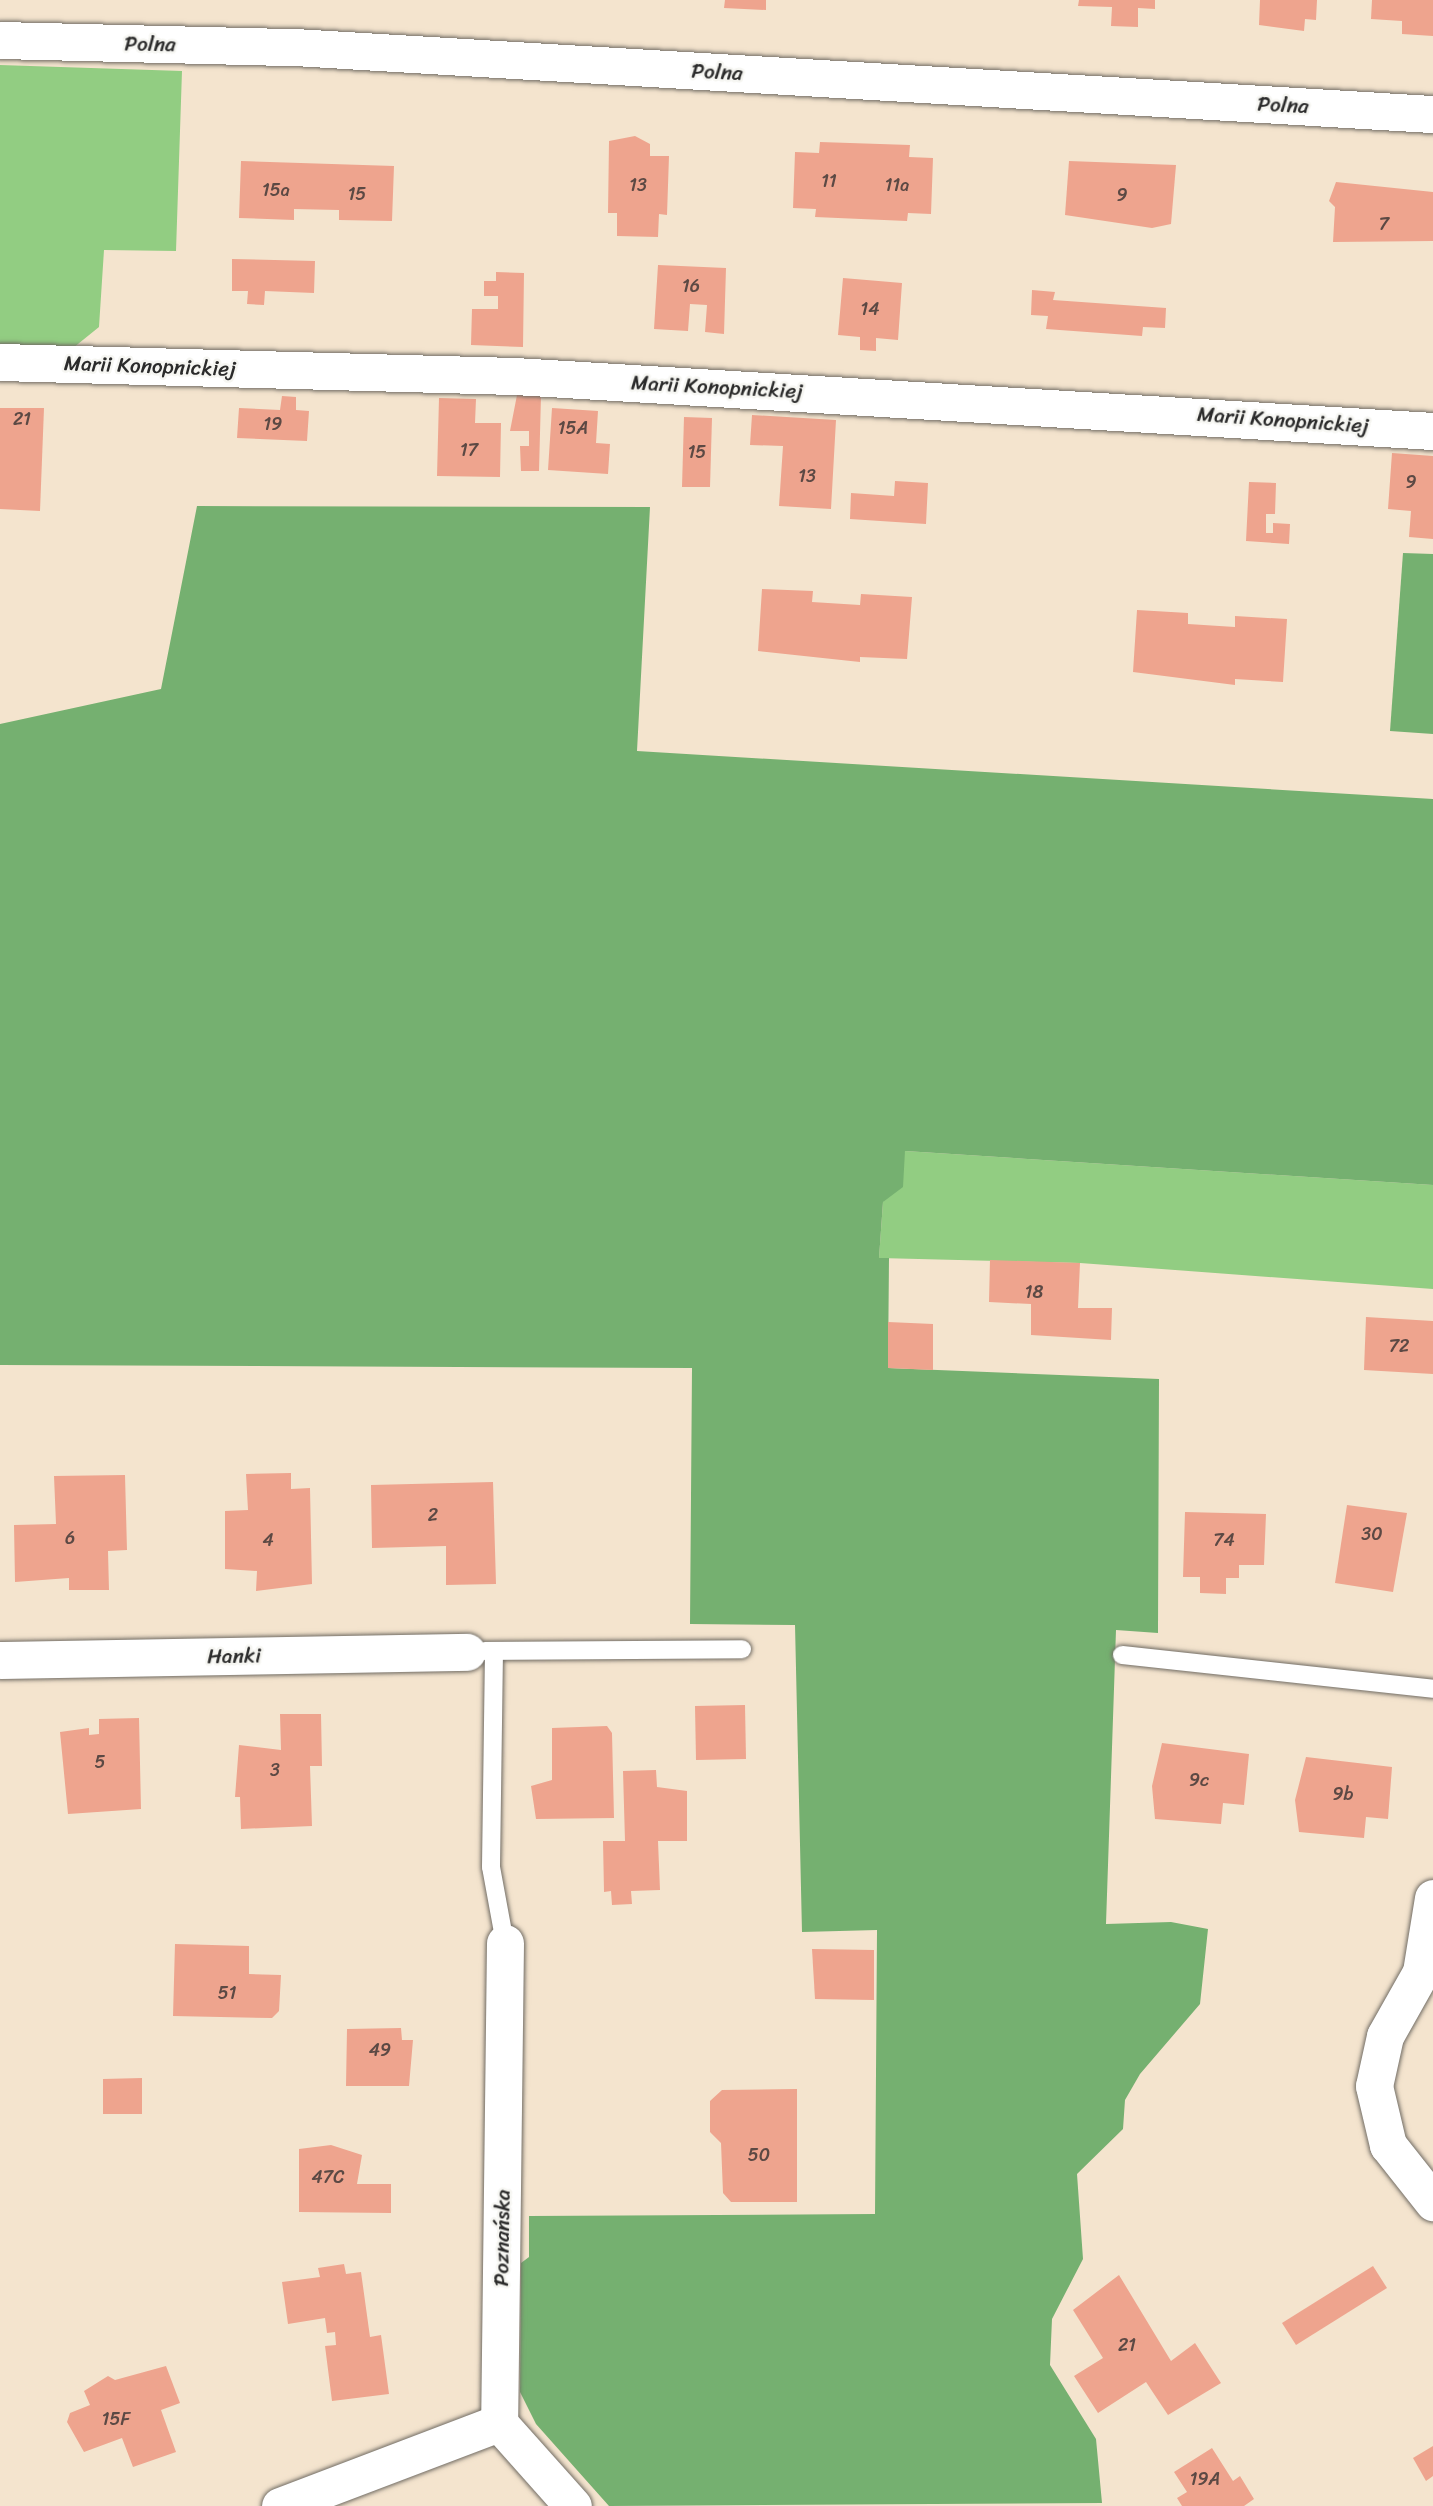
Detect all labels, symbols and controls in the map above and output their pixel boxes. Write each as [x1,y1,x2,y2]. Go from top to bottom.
street label: Polna [124,31,176,57]
street label: Polna [691,58,743,86]
street label: Polna [1257,91,1309,119]
house number: 11 [821,170,837,192]
house number: 13 [629,174,647,196]
house number: 11a [885,174,909,196]
house number: 15a [262,179,290,201]
house number: 15 [348,183,366,205]
house number: 9 [1116,184,1128,206]
house number: 7 [1379,213,1389,235]
house number: 16 [682,275,700,297]
house number: 14 [861,298,879,320]
street label: Marii Konopnickiej [64,350,236,382]
street label: Marii Konopnickiej [631,370,803,404]
street label: Marii Konopnickiej [1197,401,1369,439]
house number: 21 [13,408,31,430]
house number: 19 [264,413,282,435]
house number: 15A [558,417,588,439]
house number: 17 [460,439,478,461]
house number: 15 [688,441,706,463]
house number: 13 [798,465,816,487]
house number: 9 [1405,471,1417,493]
house number: 18 [1025,1281,1043,1303]
house number: 72 [1389,1335,1409,1357]
house number: 2 [428,1504,438,1526]
house number: 30 [1361,1523,1383,1545]
house number: 6 [65,1527,75,1549]
house number: 4 [262,1529,274,1551]
house number: 74 [1213,1529,1235,1551]
street label: Hanki [207,1643,261,1669]
house number: 5 [95,1751,105,1773]
house number: 3 [270,1759,280,1781]
house number: 9c [1189,1769,1209,1791]
house number: 9b [1333,1783,1353,1805]
house number: 51 [218,1982,236,2004]
house number: 49 [369,2039,391,2061]
house number: 50 [748,2144,770,2166]
house number: 47C [312,2166,344,2188]
street label: Poznańska [489,2189,515,2287]
house number: 21 [1118,2334,1136,2356]
house number: 15F [102,2408,130,2430]
house number: 19A [1190,2468,1220,2490]

